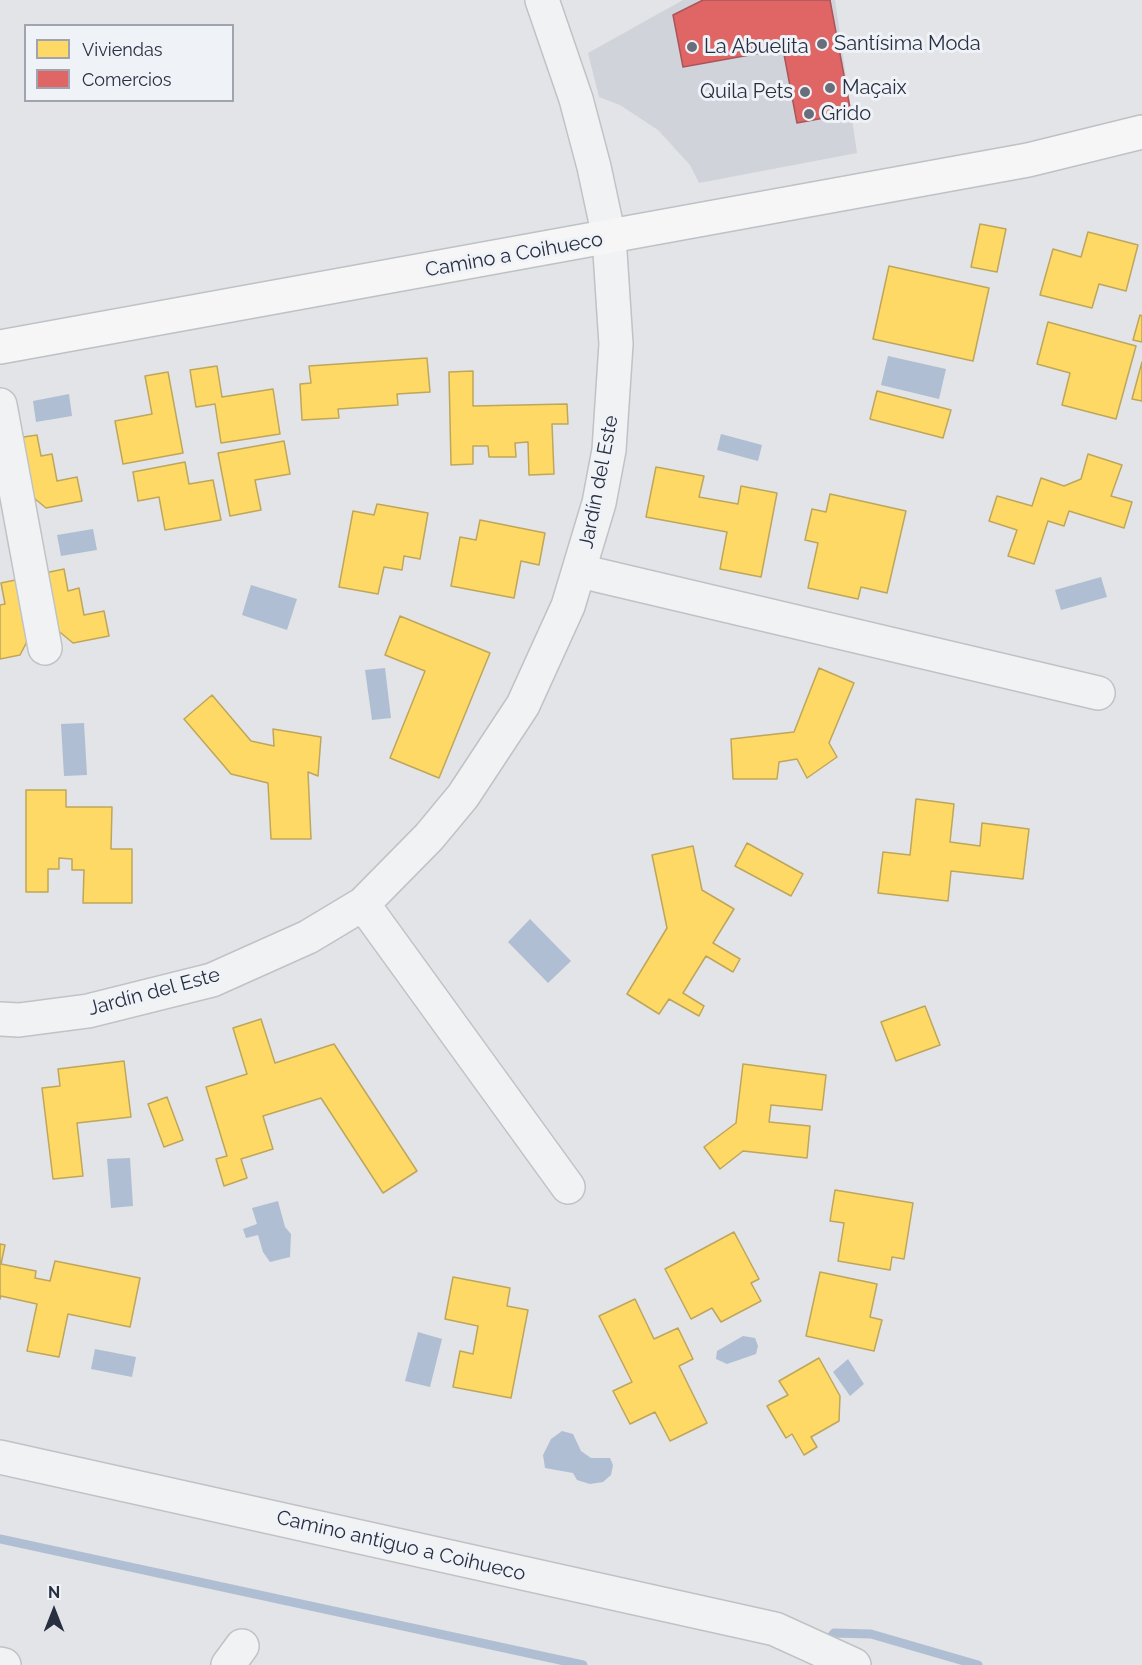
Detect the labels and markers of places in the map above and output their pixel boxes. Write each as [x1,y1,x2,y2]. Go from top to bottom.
place label: Santísima Moda [834,32,981,56]
place label: La Abuelita [704,35,809,59]
marker: Santísima Moda [815,37,829,51]
marker: La Abuelita [685,40,699,54]
place label: Maçaix [842,76,907,100]
place label: Quila Pets [700,80,793,104]
marker: Maçaix [823,81,837,95]
marker: Quila Pets [798,85,812,99]
place label: Grido [821,102,871,126]
marker: Grido [802,107,816,121]

